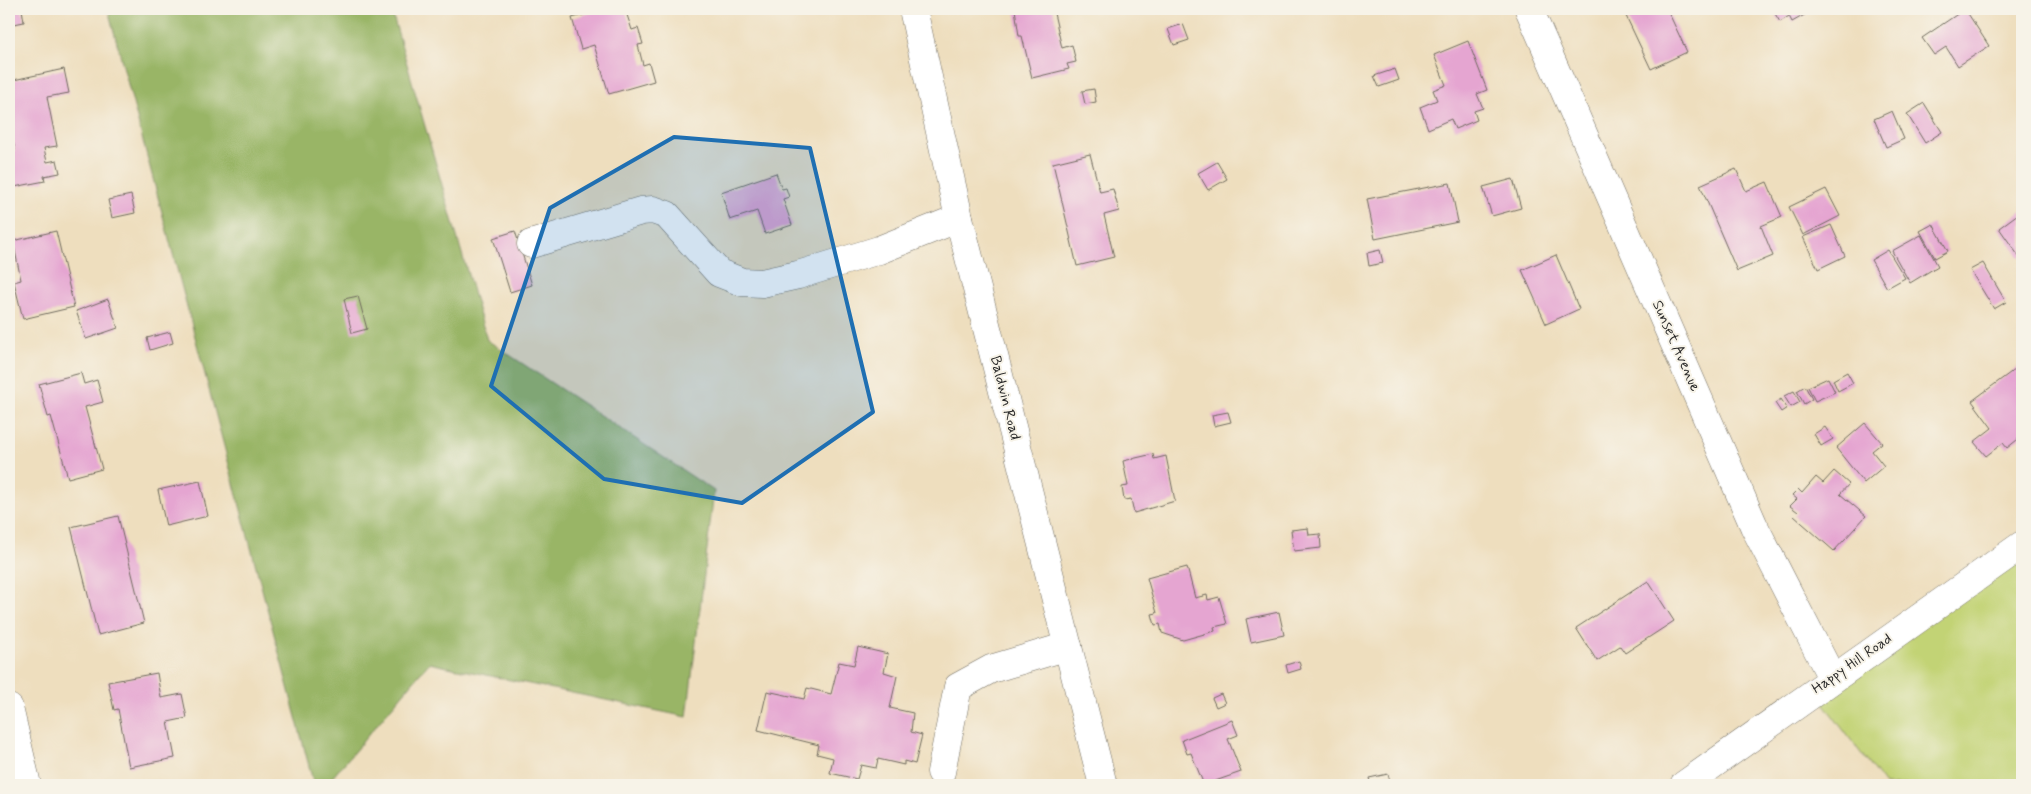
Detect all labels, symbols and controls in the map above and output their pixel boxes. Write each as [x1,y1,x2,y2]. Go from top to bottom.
street label: Sunset Avenue [1647,297,1705,395]
street label: Baldwin Road [985,354,1025,442]
street label: Happy Hill Road [1808,629,1896,699]

